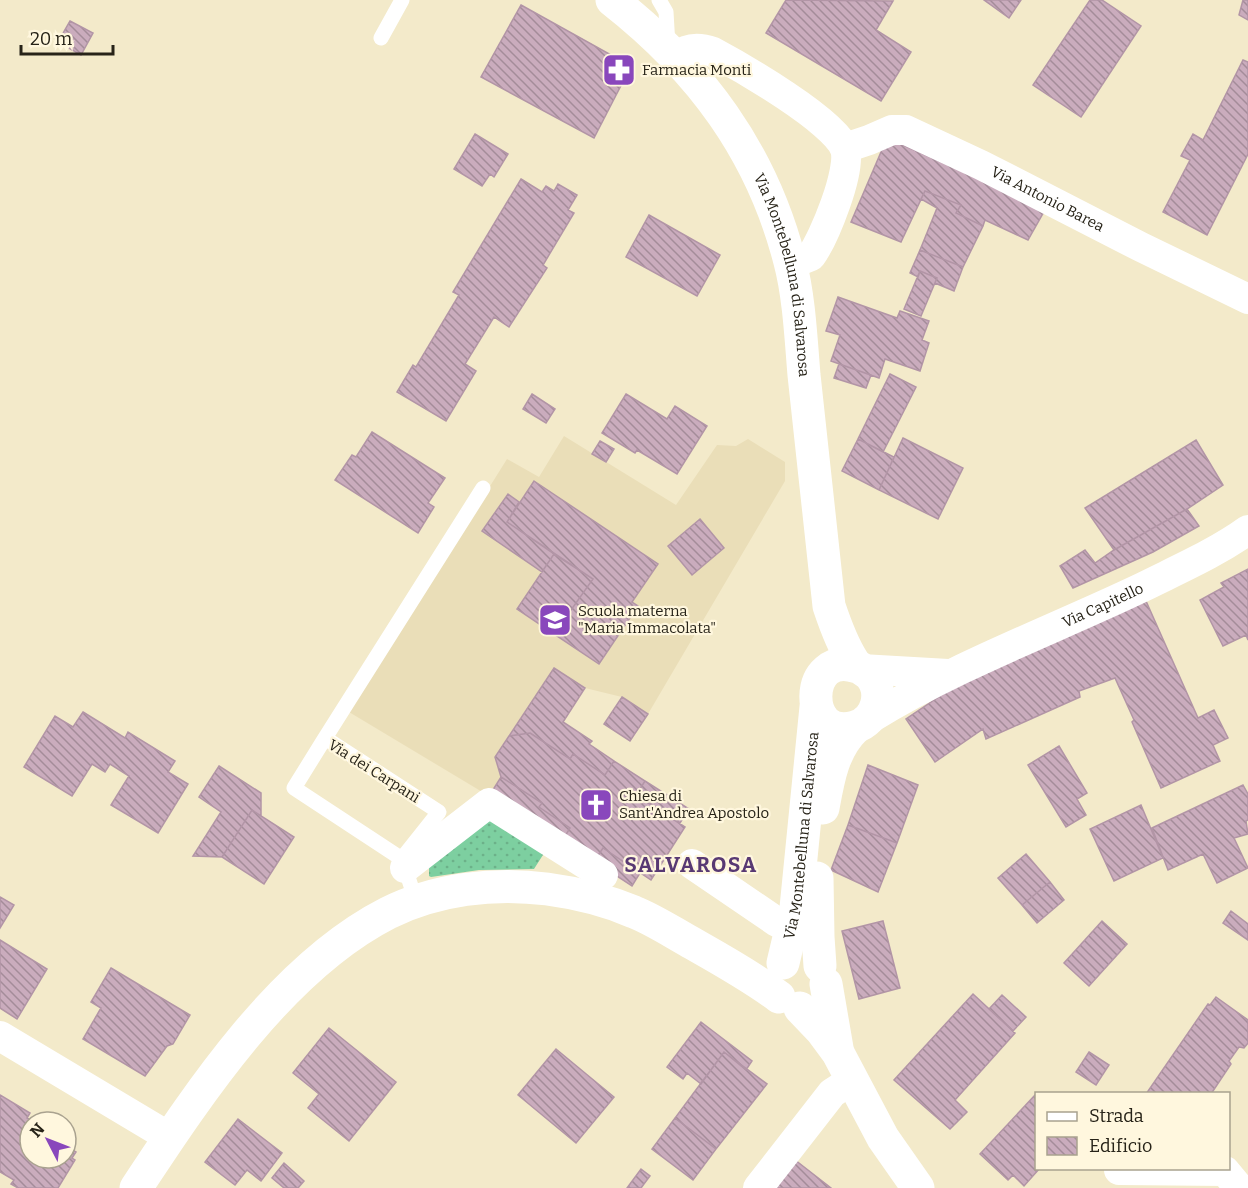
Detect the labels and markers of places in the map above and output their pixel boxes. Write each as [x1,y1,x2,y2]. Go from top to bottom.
pharmacy icon: Farmacia Monti [601,52,637,88]
place label: Farmacia Monti [642,61,752,79]
school or university icon: Scuola materna "Maria Immacolata" [537,602,573,638]
place label: Scuola materna "Maria Immacolata" [578,602,716,637]
church icon: Chiesa di Sant'Andrea Apostolo [578,787,614,823]
place label: Chiesa di Sant'Andrea Apostolo [619,787,769,822]

